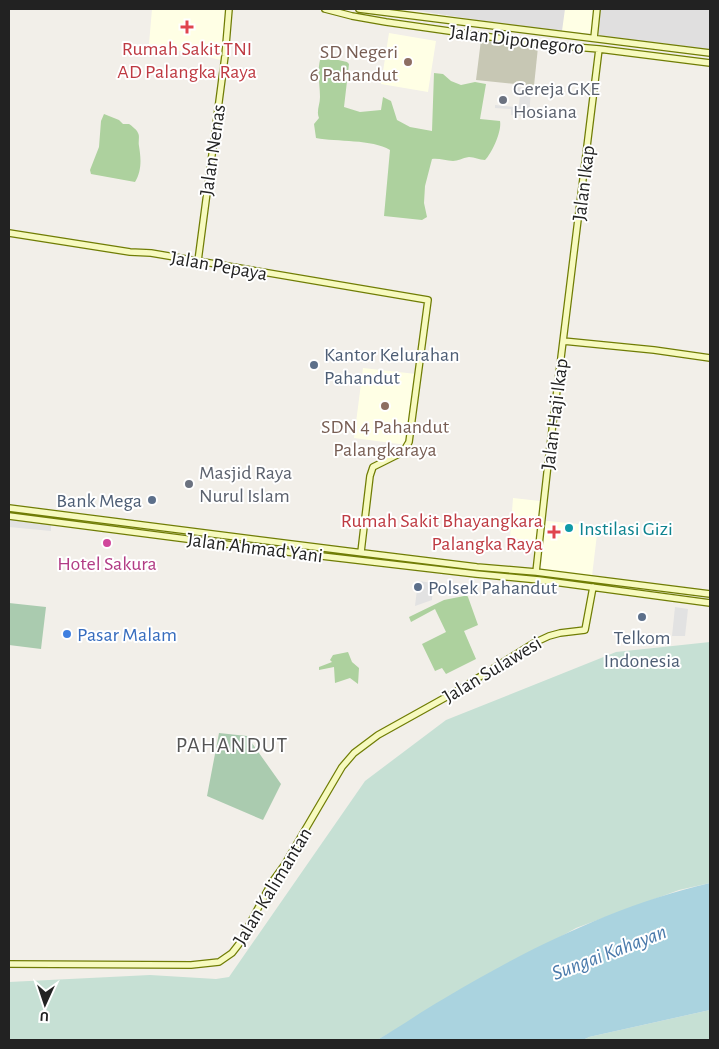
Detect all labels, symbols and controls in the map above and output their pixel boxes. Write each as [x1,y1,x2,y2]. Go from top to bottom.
marker: Rumah Sakit TNI AD Palangka Raya [180,20,194,34]
street label: Jalan Diponegoro [449,22,585,58]
place label: Rumah Sakit TNI AD Palangka Raya [117,39,257,82]
place label: SD Negeri 6 Pahandut [309,42,399,85]
marker: SD Negeri 6 Pahandut [402,56,414,68]
place label: Gereja GKE Hosiana [513,79,600,122]
marker: Gereja GKE Hosiana [497,94,509,106]
street label: Jalan Nenas [197,103,229,197]
street label: Jalan Ikap [569,144,599,222]
street label: Jalan Pepaya [169,248,269,284]
place label: Kantor Kelurahan Pahandut [324,345,459,388]
street label: Jalan Haji Ikap [538,357,572,471]
marker: Kantor Kelurahan Pahandut [308,359,320,371]
marker: SDN 4 Pahandut Palangkaraya [379,400,391,412]
place label: SDN 4 Pahandut Palangkaraya [321,417,450,460]
place label: Masjid Raya Nurul Islam [199,463,292,506]
marker: Masjid Raya Nurul Islam [183,478,195,490]
place label: Bank Mega [56,491,142,511]
marker: Bank Mega [146,494,158,506]
place label: Rumah Sakit Bhayangkara Palangka Raya [341,511,543,554]
place label: Instilasi Gizi [579,519,673,539]
marker: Instilasi Gizi [563,522,575,534]
marker: Rumah Sakit Bhayangkara Palangka Raya [547,525,561,539]
street label: Jalan Ahmad Yani [186,530,324,566]
marker: Hotel Sakura [101,537,113,549]
place label: Hotel Sakura [57,554,157,574]
place label: Polsek Pahandut [428,578,558,598]
marker: Polsek Pahandut [412,581,424,593]
marker: Telkom Indonesia [636,611,648,623]
place label: Pasar Malam [77,625,177,645]
marker: Pasar Malam [61,628,73,640]
place label: Telkom Indonesia [604,628,680,671]
street label: Jalan Sulawesi [440,633,545,707]
district label: PAHANDUT [176,734,288,756]
street label: Jalan Kalimantan [230,824,316,949]
water label: Sungai Kahayan [549,921,669,984]
north arrow [20,979,70,1029]
text: U [39,1009,49,1023]

